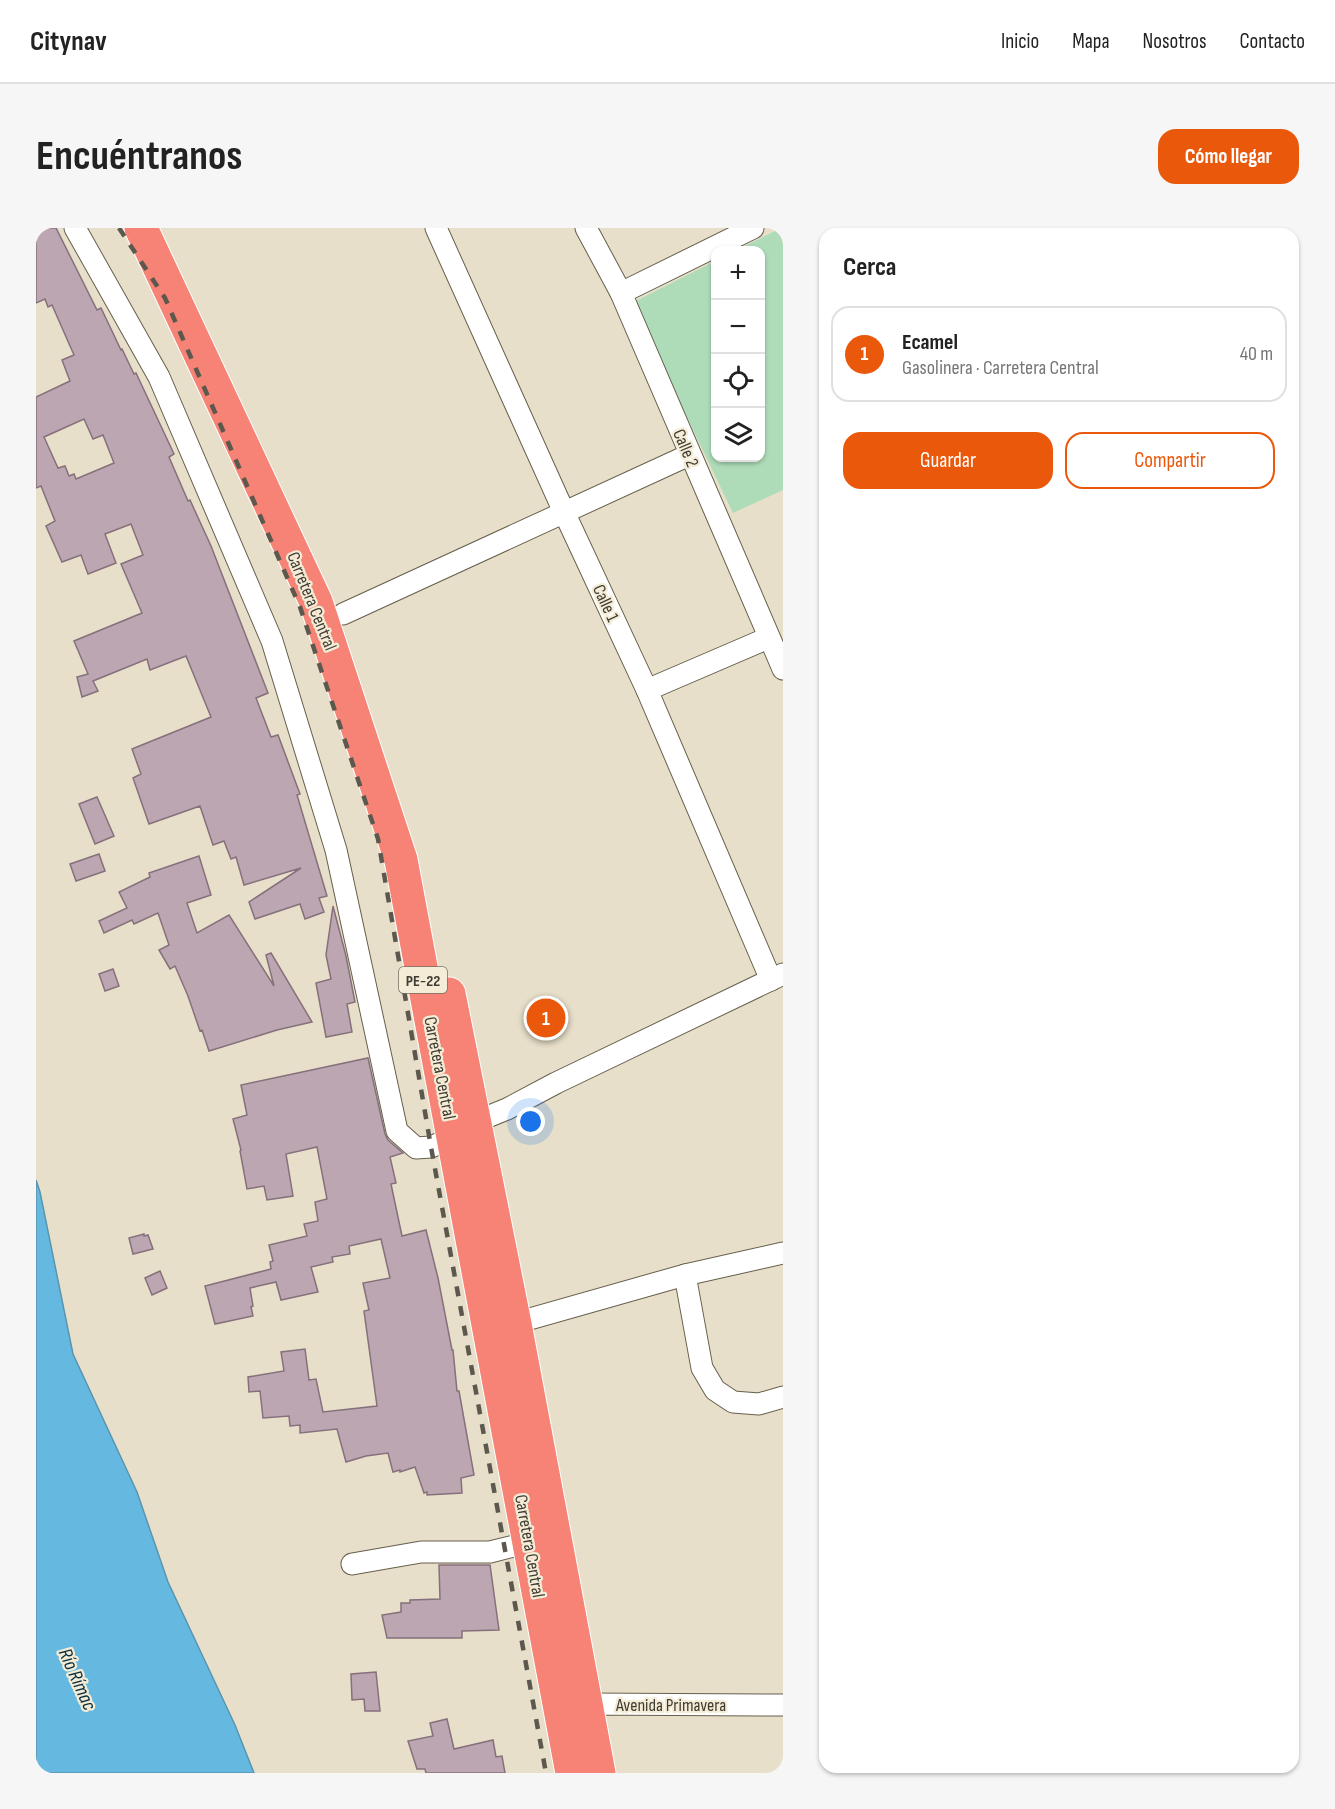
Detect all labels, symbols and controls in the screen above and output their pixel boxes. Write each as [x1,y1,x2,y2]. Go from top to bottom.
text: Citynav [30,25,107,58]
text: Inicio [1001,29,1039,54]
text: Mapa [1072,29,1110,54]
text: Nosotros [1143,29,1207,54]
text: Contacto [1240,29,1305,54]
button: Cómo llegar [1158,129,1299,184]
text: Encuéntranos [36,131,242,182]
map controls [711,246,765,462]
button: + [711,246,765,300]
text: Cerca [843,252,896,283]
button: − [711,300,765,354]
text: Ecamel [902,329,958,356]
text: 1 [861,342,868,366]
text: 40 m [1240,342,1273,366]
button: locate [711,354,765,408]
text: Gasolinera · Carretera Central [902,356,1099,380]
button: layers [711,408,765,462]
street label: Calle 2 [668,426,703,471]
button: Guardar [843,432,1053,489]
button: Compartir [1065,432,1275,489]
street label: Carretera Central [282,549,341,653]
street label: Calle 1 [588,581,623,626]
road number: PE-22 [399,967,447,993]
pin: 1 [526,996,566,1040]
street label: Carretera Central [419,1015,460,1121]
your location [516,1107,545,1136]
street label: Carretera Central [510,1493,549,1599]
water label: Río Rímac [53,1645,101,1714]
street label: Avenida Primavera [615,1695,726,1716]

